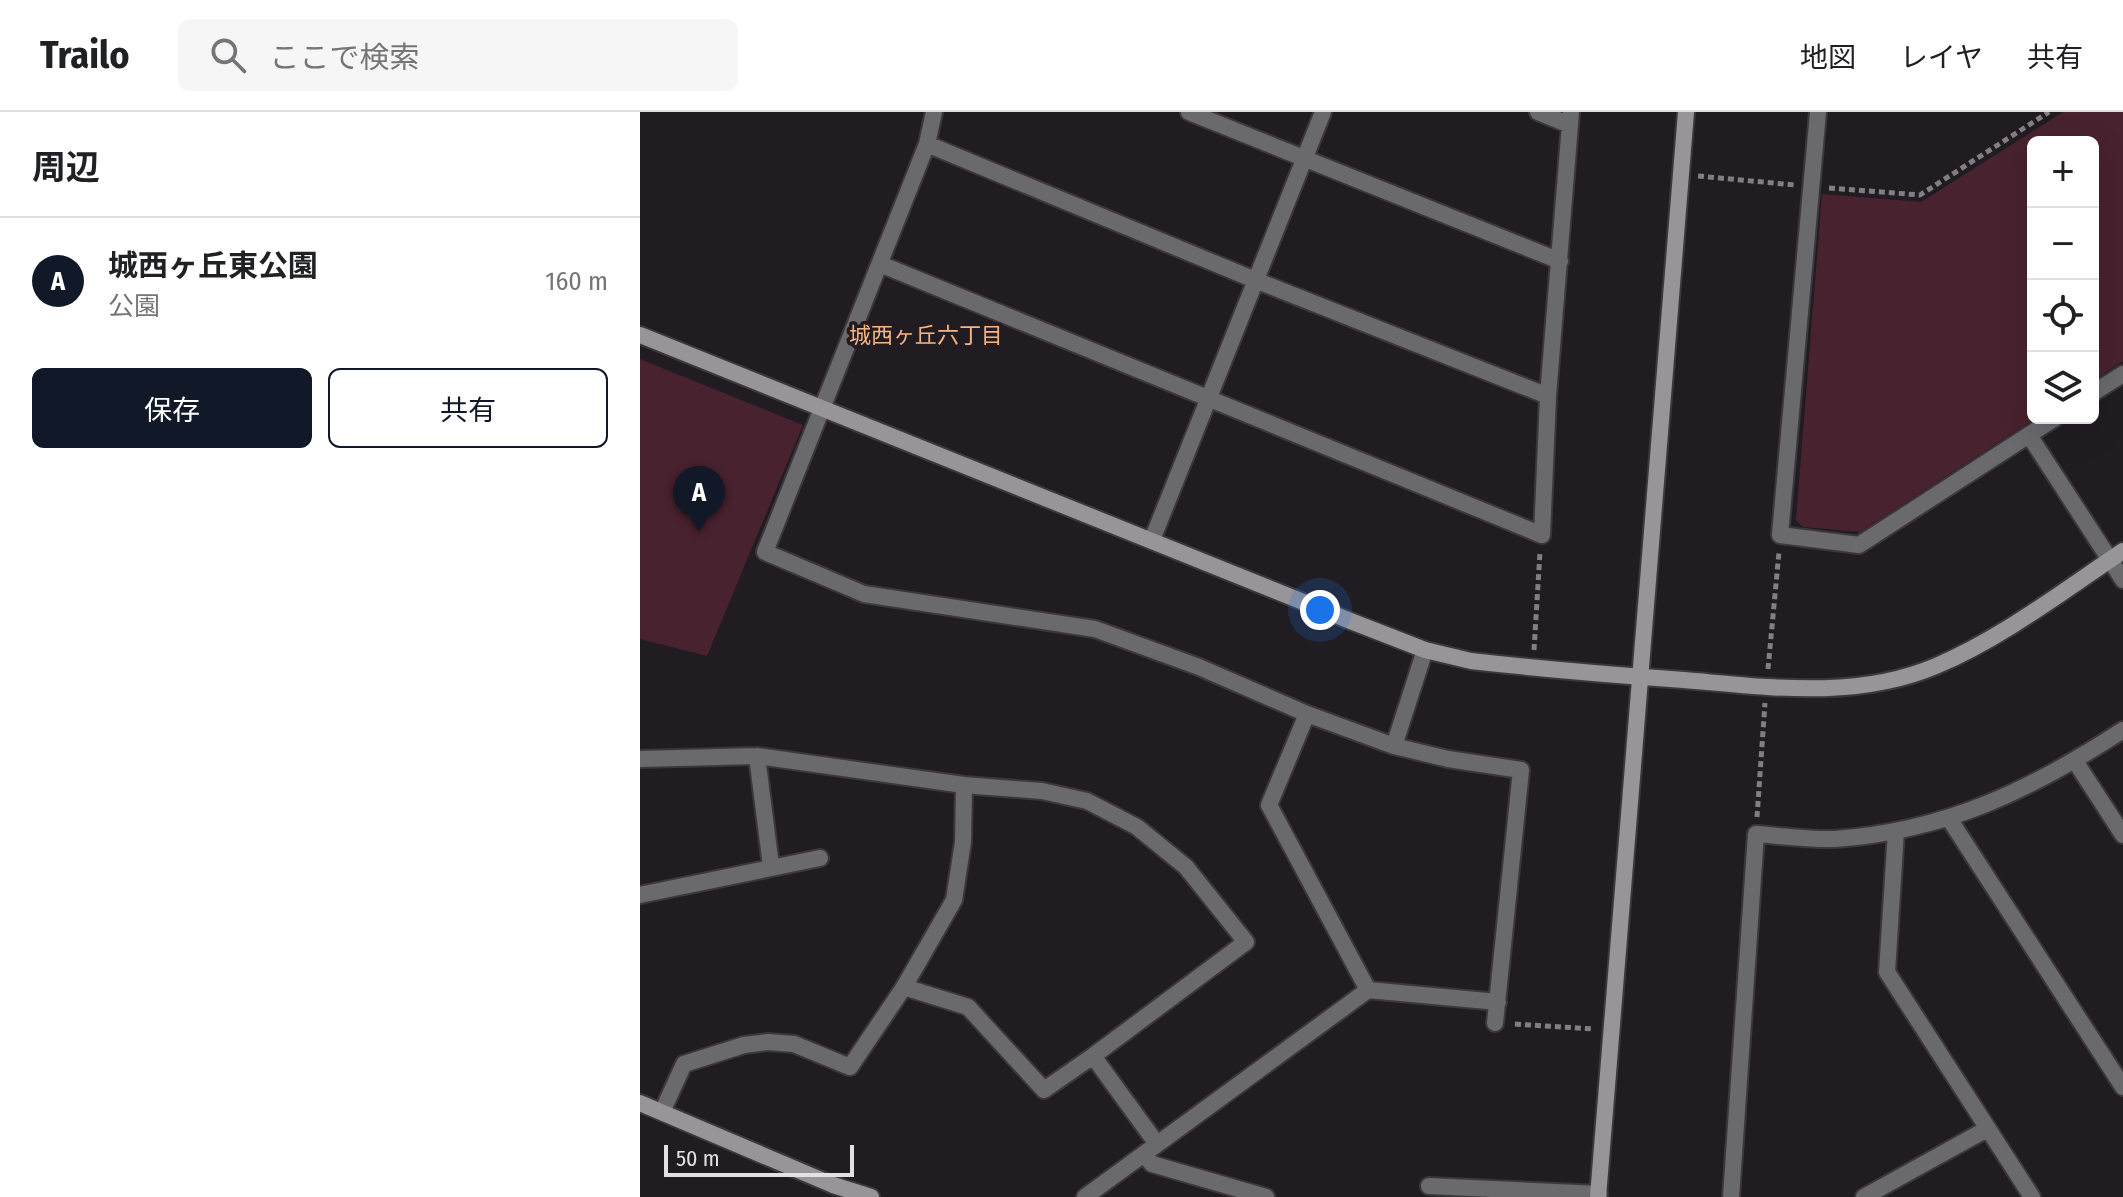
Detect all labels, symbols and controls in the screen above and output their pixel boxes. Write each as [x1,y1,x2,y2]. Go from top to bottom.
search box [178,19,738,91]
text: Trailo [40,32,130,78]
icon: search [206,33,250,77]
text: ここで検索 [270,40,420,76]
text: 地図 [1800,41,1856,74]
text: レイヤ [1900,41,1983,74]
text: 共有 [2027,41,2083,74]
map controls [2027,136,2099,424]
button: + [2027,136,2099,208]
text: 周辺 [32,147,100,188]
button: − [2027,208,2099,280]
text: 城西ヶ丘東公園 [108,248,318,284]
text: A [51,266,65,297]
text: 160 m [545,266,608,297]
button: locate [2027,280,2099,352]
text: 公園 [108,291,160,322]
district label: 城西ヶ丘六丁目 [849,322,1003,349]
button: layers [2027,352,2099,424]
button: 保存 [32,368,312,448]
button: 共有 [328,368,608,448]
pin: A [673,466,725,532]
your location [1300,590,1340,630]
scale bar [664,1141,854,1177]
text: 50 m [676,1145,720,1172]

